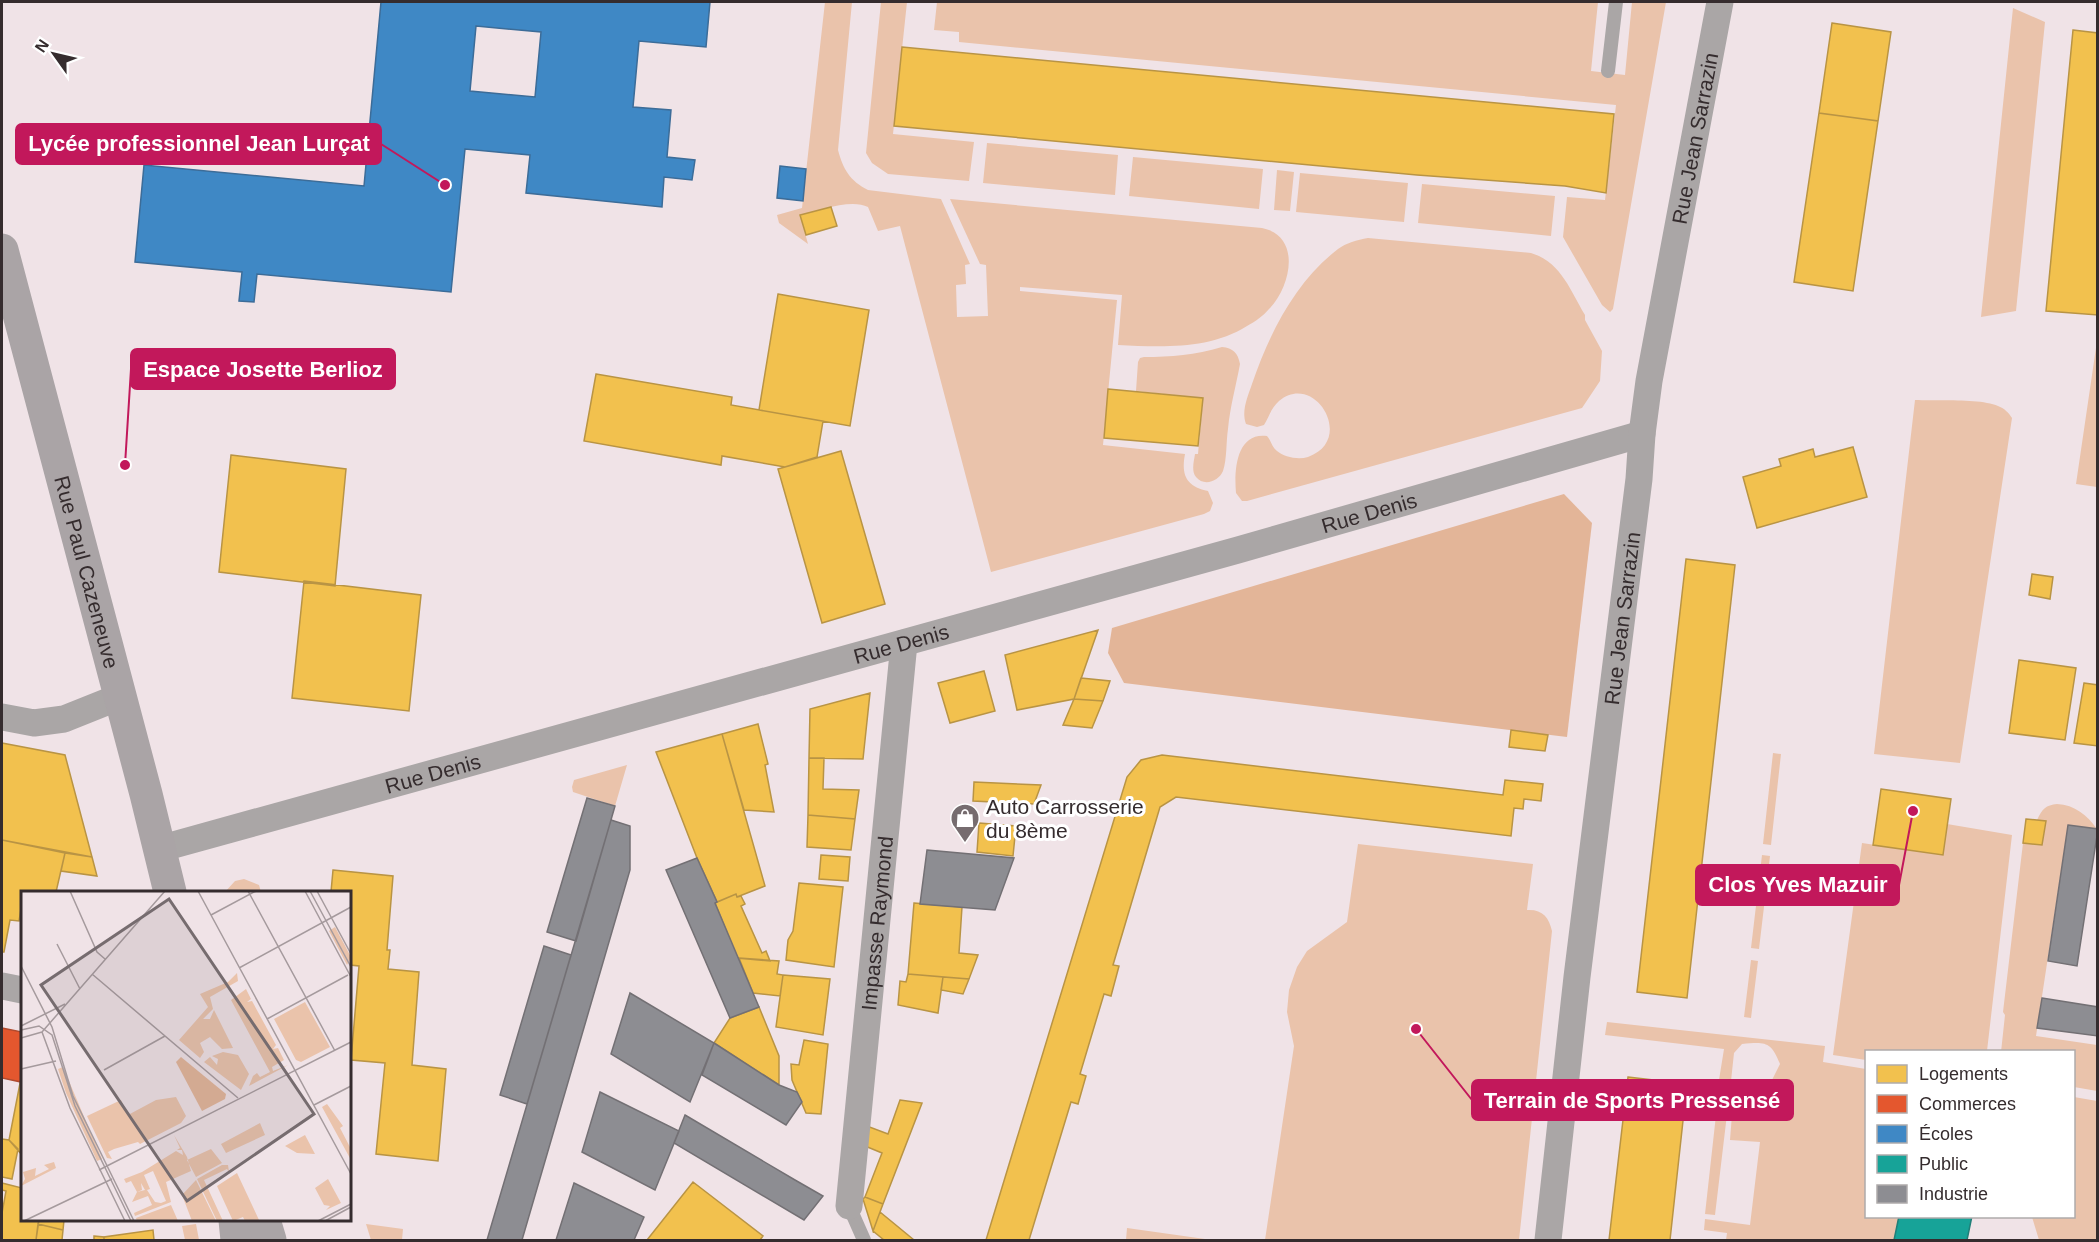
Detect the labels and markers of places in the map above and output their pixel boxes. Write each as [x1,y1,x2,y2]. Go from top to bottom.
callout: Lycée professionnel Jean Lurçat [16,124,381,164]
callout: Espace Josette Berlioz [131,349,395,389]
place label: Auto Carrosserie du 8ème [986,795,1144,842]
shop icon: Auto Carrosserie du 8ème [949,802,981,844]
callout: Clos Yves Mazuir [1696,865,1899,905]
callout: Terrain de Sports Pressensé [1472,1080,1793,1120]

